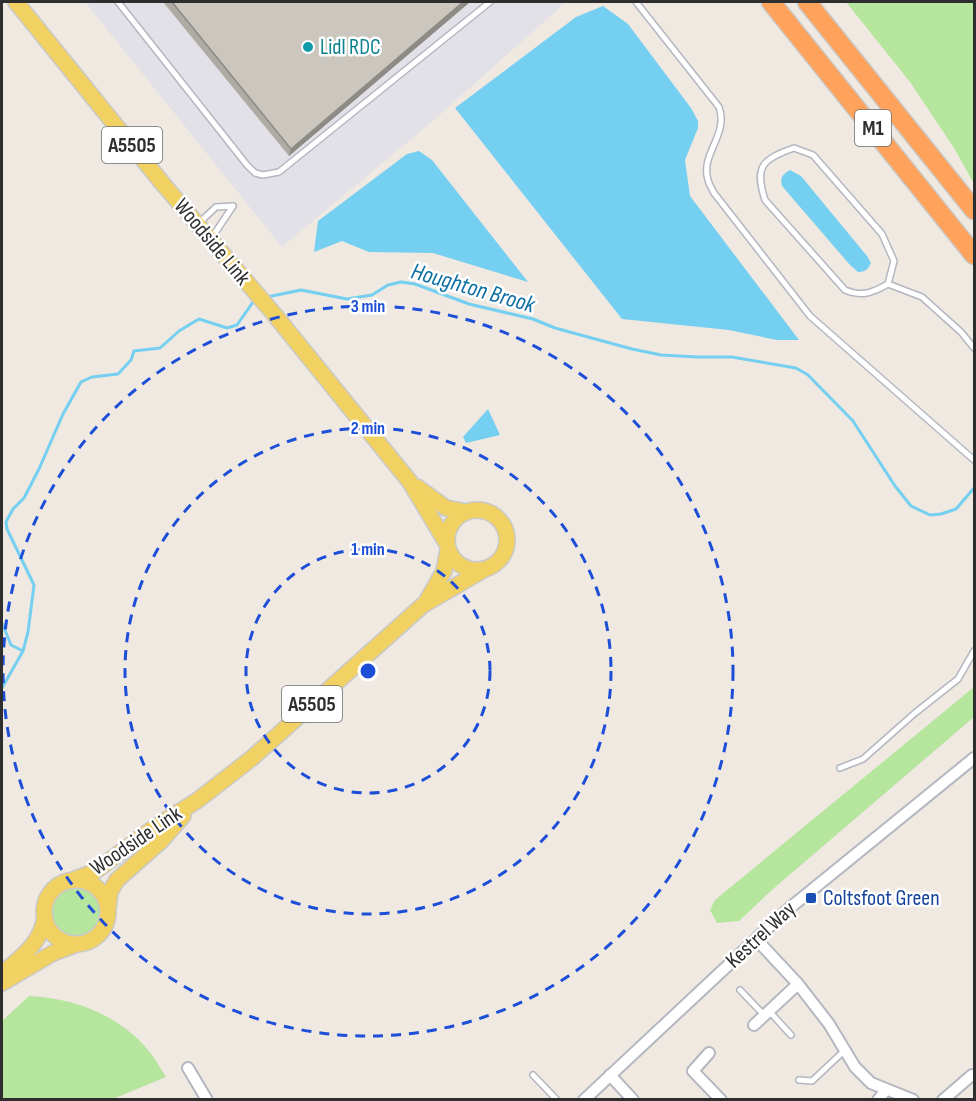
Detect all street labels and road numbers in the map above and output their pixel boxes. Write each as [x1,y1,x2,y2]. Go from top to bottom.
road number: M1 [855,110,891,146]
road number: A5505 [102,127,162,163]
street label: Woodside Link [168,193,256,291]
road number: A5505 [282,686,342,722]
street label: Woodside Link [85,800,188,882]
street label: Kestrel Way [720,895,802,974]

